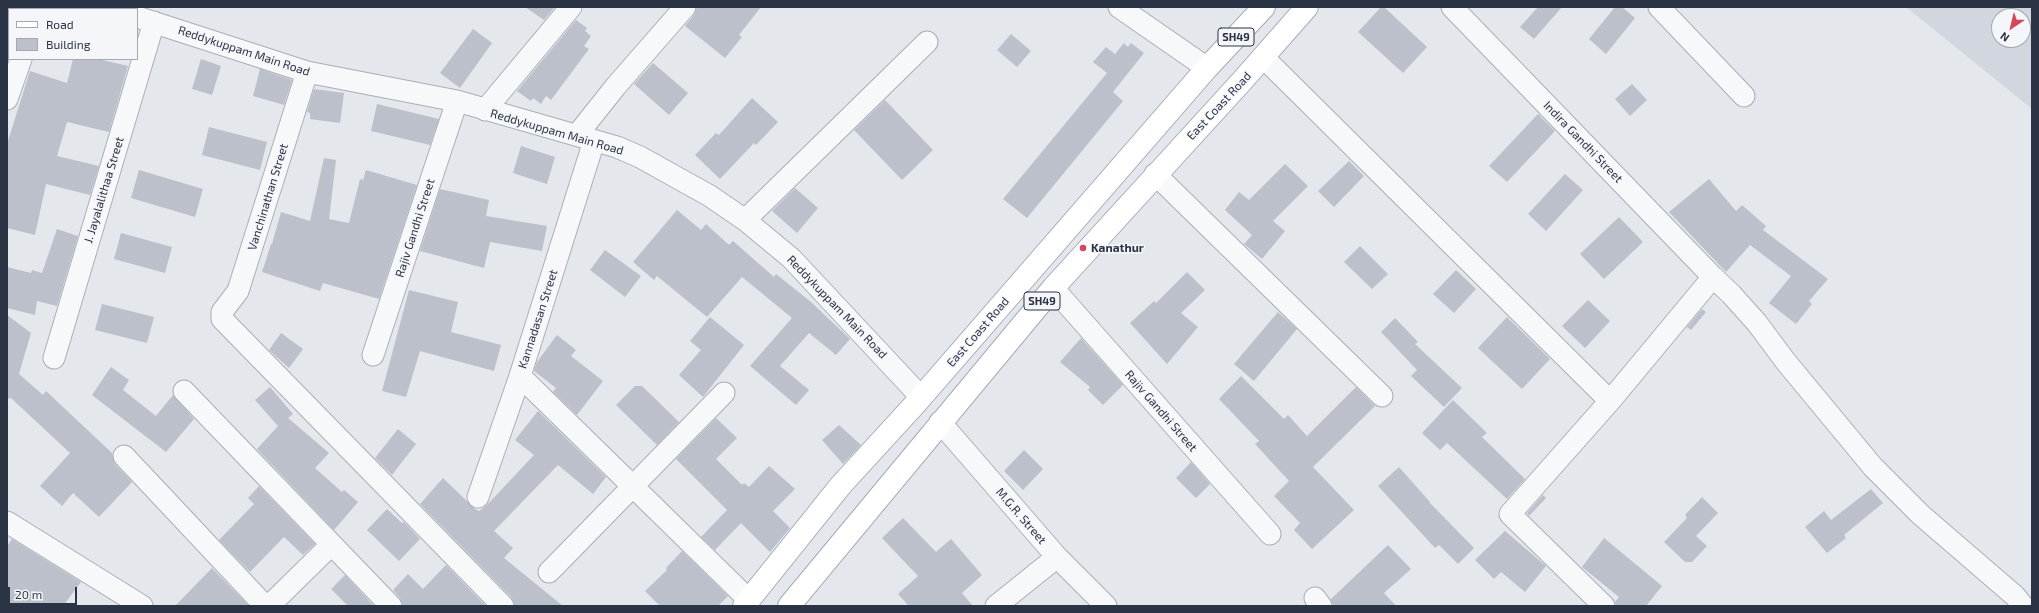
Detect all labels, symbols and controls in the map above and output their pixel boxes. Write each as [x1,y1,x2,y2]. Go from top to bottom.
legend [8,8,138,60]
north arrow [1991,8,2031,48]
text: Road [46,17,74,31]
street label: Reddykuppam Main Road [176,23,312,79]
road number: SH49 [1218,28,1254,46]
text: N [1997,30,2011,45]
text: Building [46,37,90,51]
street label: East Coast Road [1184,69,1254,143]
street label: Indira Gandhi Street [1540,98,1626,186]
street label: Reddykuppam Main Road [489,106,625,158]
street label: J. Jayalalithaa Street [81,135,127,245]
street label: Vanchinathan Street [245,142,291,252]
street label: Rajiv Gandhi Street [392,177,438,279]
place label: Kanathur [1091,241,1144,255]
marker: Kanathur [1078,243,1088,253]
street label: Reddykuppam Main Road [784,252,890,362]
street label: Kannadasan Street [515,268,561,370]
road number: SH49 [1024,292,1060,310]
street label: East Coast Road [944,294,1012,370]
street label: Rajiv Gandhi Street [1122,367,1200,455]
street label: M.G.R. Street [993,485,1049,547]
scale bar [10,579,79,605]
text: 20 m [15,587,42,601]

